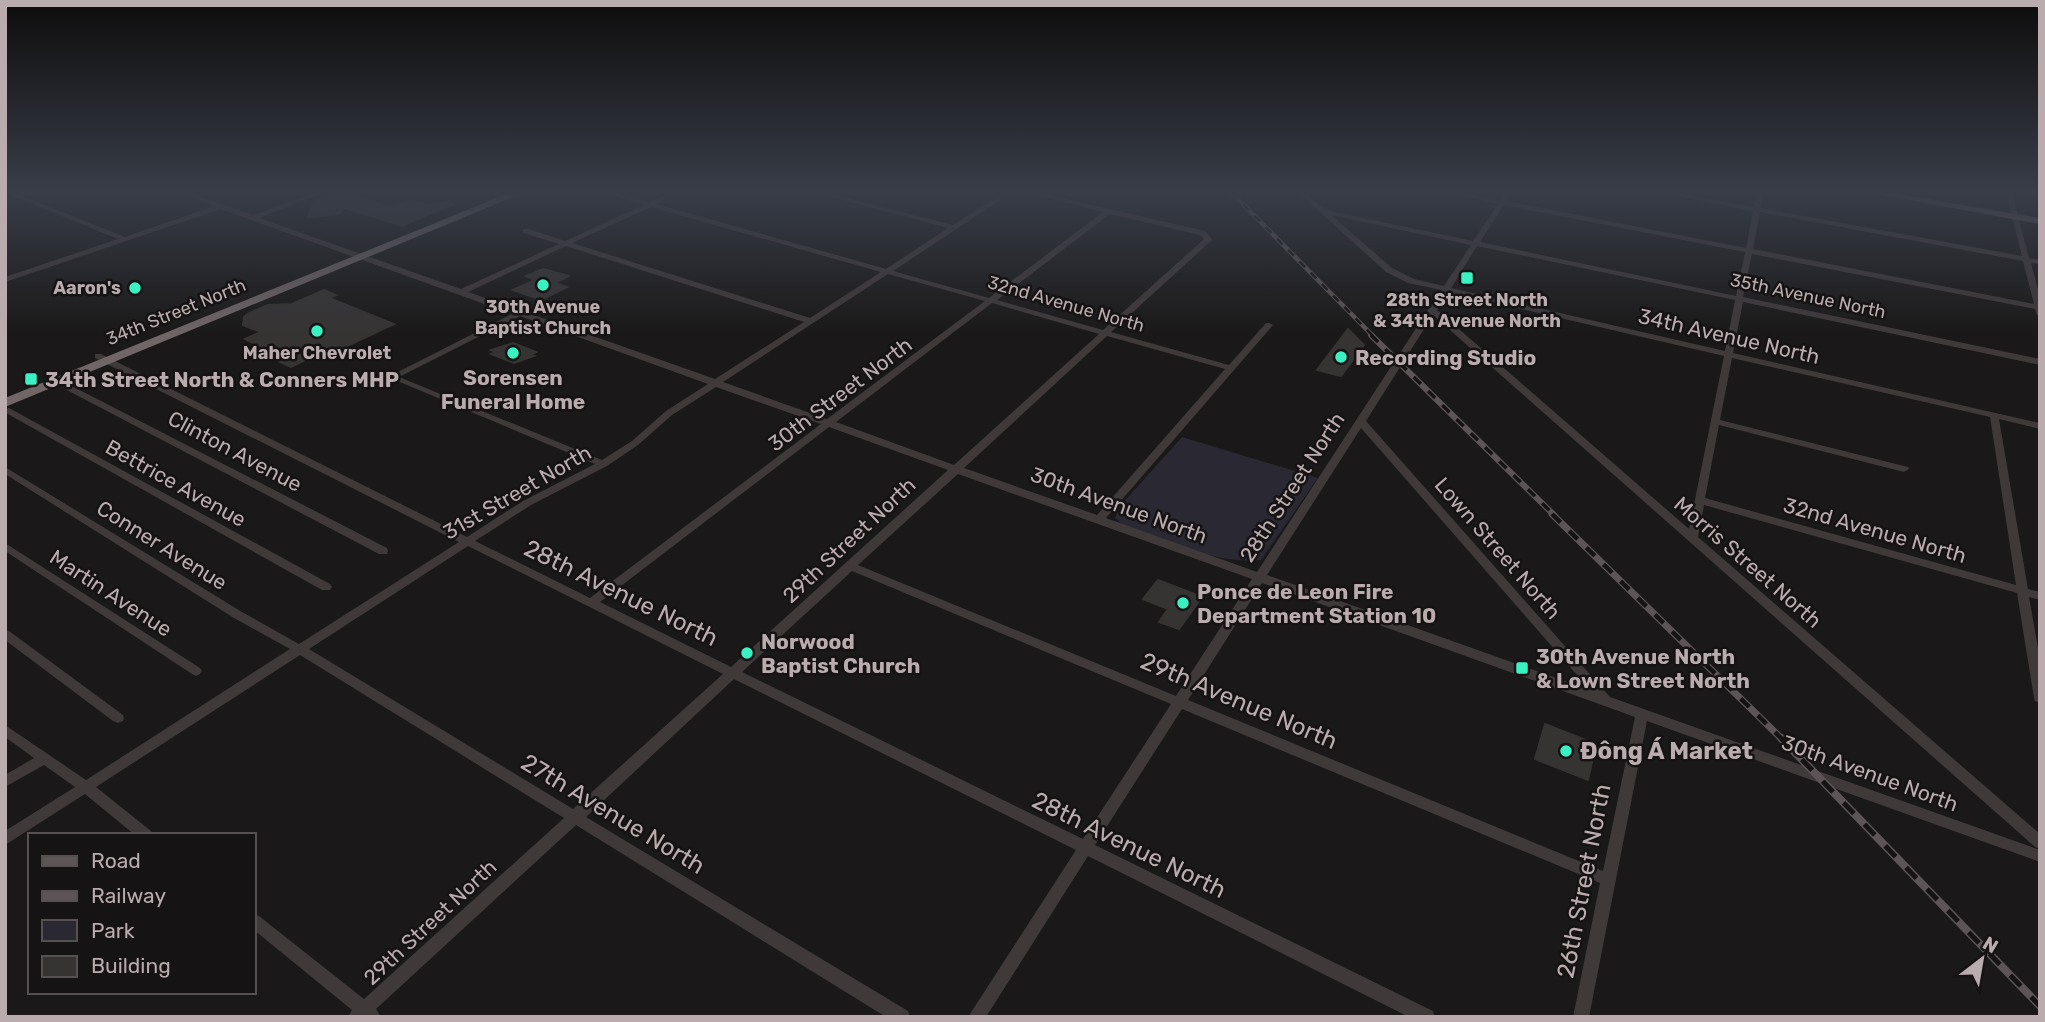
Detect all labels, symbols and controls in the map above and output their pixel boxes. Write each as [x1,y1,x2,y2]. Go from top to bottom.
street label: 35th Avenue North [1728,269,1888,323]
marker: 28th Street North & 34th Avenue North [1459,270,1475,286]
street label: 32nd Avenue North [985,271,1147,337]
street label: 34th Street North [103,274,249,350]
place label: Aaron's [53,277,121,299]
marker: 30th Avenue Baptist Church [535,277,551,293]
marker: Aaron's [127,280,143,296]
place label: 28th Street North & 34th Avenue North [1373,289,1561,332]
place label: 30th Avenue Baptist Church [475,296,611,339]
street label: 34th Avenue North [1636,303,1822,369]
marker: Maher Chevrolet [309,323,325,339]
street label: 30th Street North [763,332,917,456]
place label: Maher Chevrolet [243,342,391,364]
marker: Sorensen Funeral Home [505,345,521,361]
place label: Recording Studio [1355,345,1536,370]
marker: Recording Studio [1333,349,1349,365]
place label: Sorensen Funeral Home [441,365,585,414]
place label: 34th Street North & Conners MHP [45,367,399,392]
marker: 34th Street North & Conners MHP [23,371,39,387]
street label: Clinton Avenue [164,405,306,497]
street label: 28th Street North [1234,408,1350,566]
street label: Bettrice Avenue [101,434,251,532]
street label: 31st Street North [439,439,595,545]
street label: 30th Avenue North [1027,461,1211,549]
street label: 29th Street North [777,472,921,608]
street label: Lown Street North [1430,472,1566,624]
street label: Morris Street North [1669,491,1827,633]
street label: 32nd Avenue North [1781,492,1969,568]
street label: Conner Avenue [92,495,232,595]
street label: 28th Avenue North [520,534,722,652]
street label: Martin Avenue [45,544,177,642]
place label: Ponce de Leon Fire Department Station 10 [1197,579,1436,628]
marker: Ponce de Leon Fire Department Station 10 [1175,595,1191,611]
place label: Norwood Baptist Church [761,629,920,678]
place label: 30th Avenue North & Lown Street North [1536,644,1750,693]
marker: Norwood Baptist Church [739,645,755,661]
street label: 29th Avenue North [1136,647,1342,755]
marker: 30th Avenue North & Lown Street North [1514,660,1530,676]
street label: 30th Avenue North [1778,729,1962,817]
place label: Đông Á Market [1580,737,1753,765]
marker: Đông Á Market [1558,743,1574,759]
street label: 27th Avenue North [516,748,710,880]
street label: 26th Street North [1551,782,1617,980]
street label: 28th Avenue North [1028,786,1230,904]
legend [28,833,256,994]
text: Road [91,848,141,873]
street label: 29th Street North [358,854,502,990]
text: Railway [91,883,166,908]
text: Park [91,918,135,943]
north arrow [1947,924,2017,994]
text: N [1979,931,2002,958]
text: Building [91,953,171,978]

